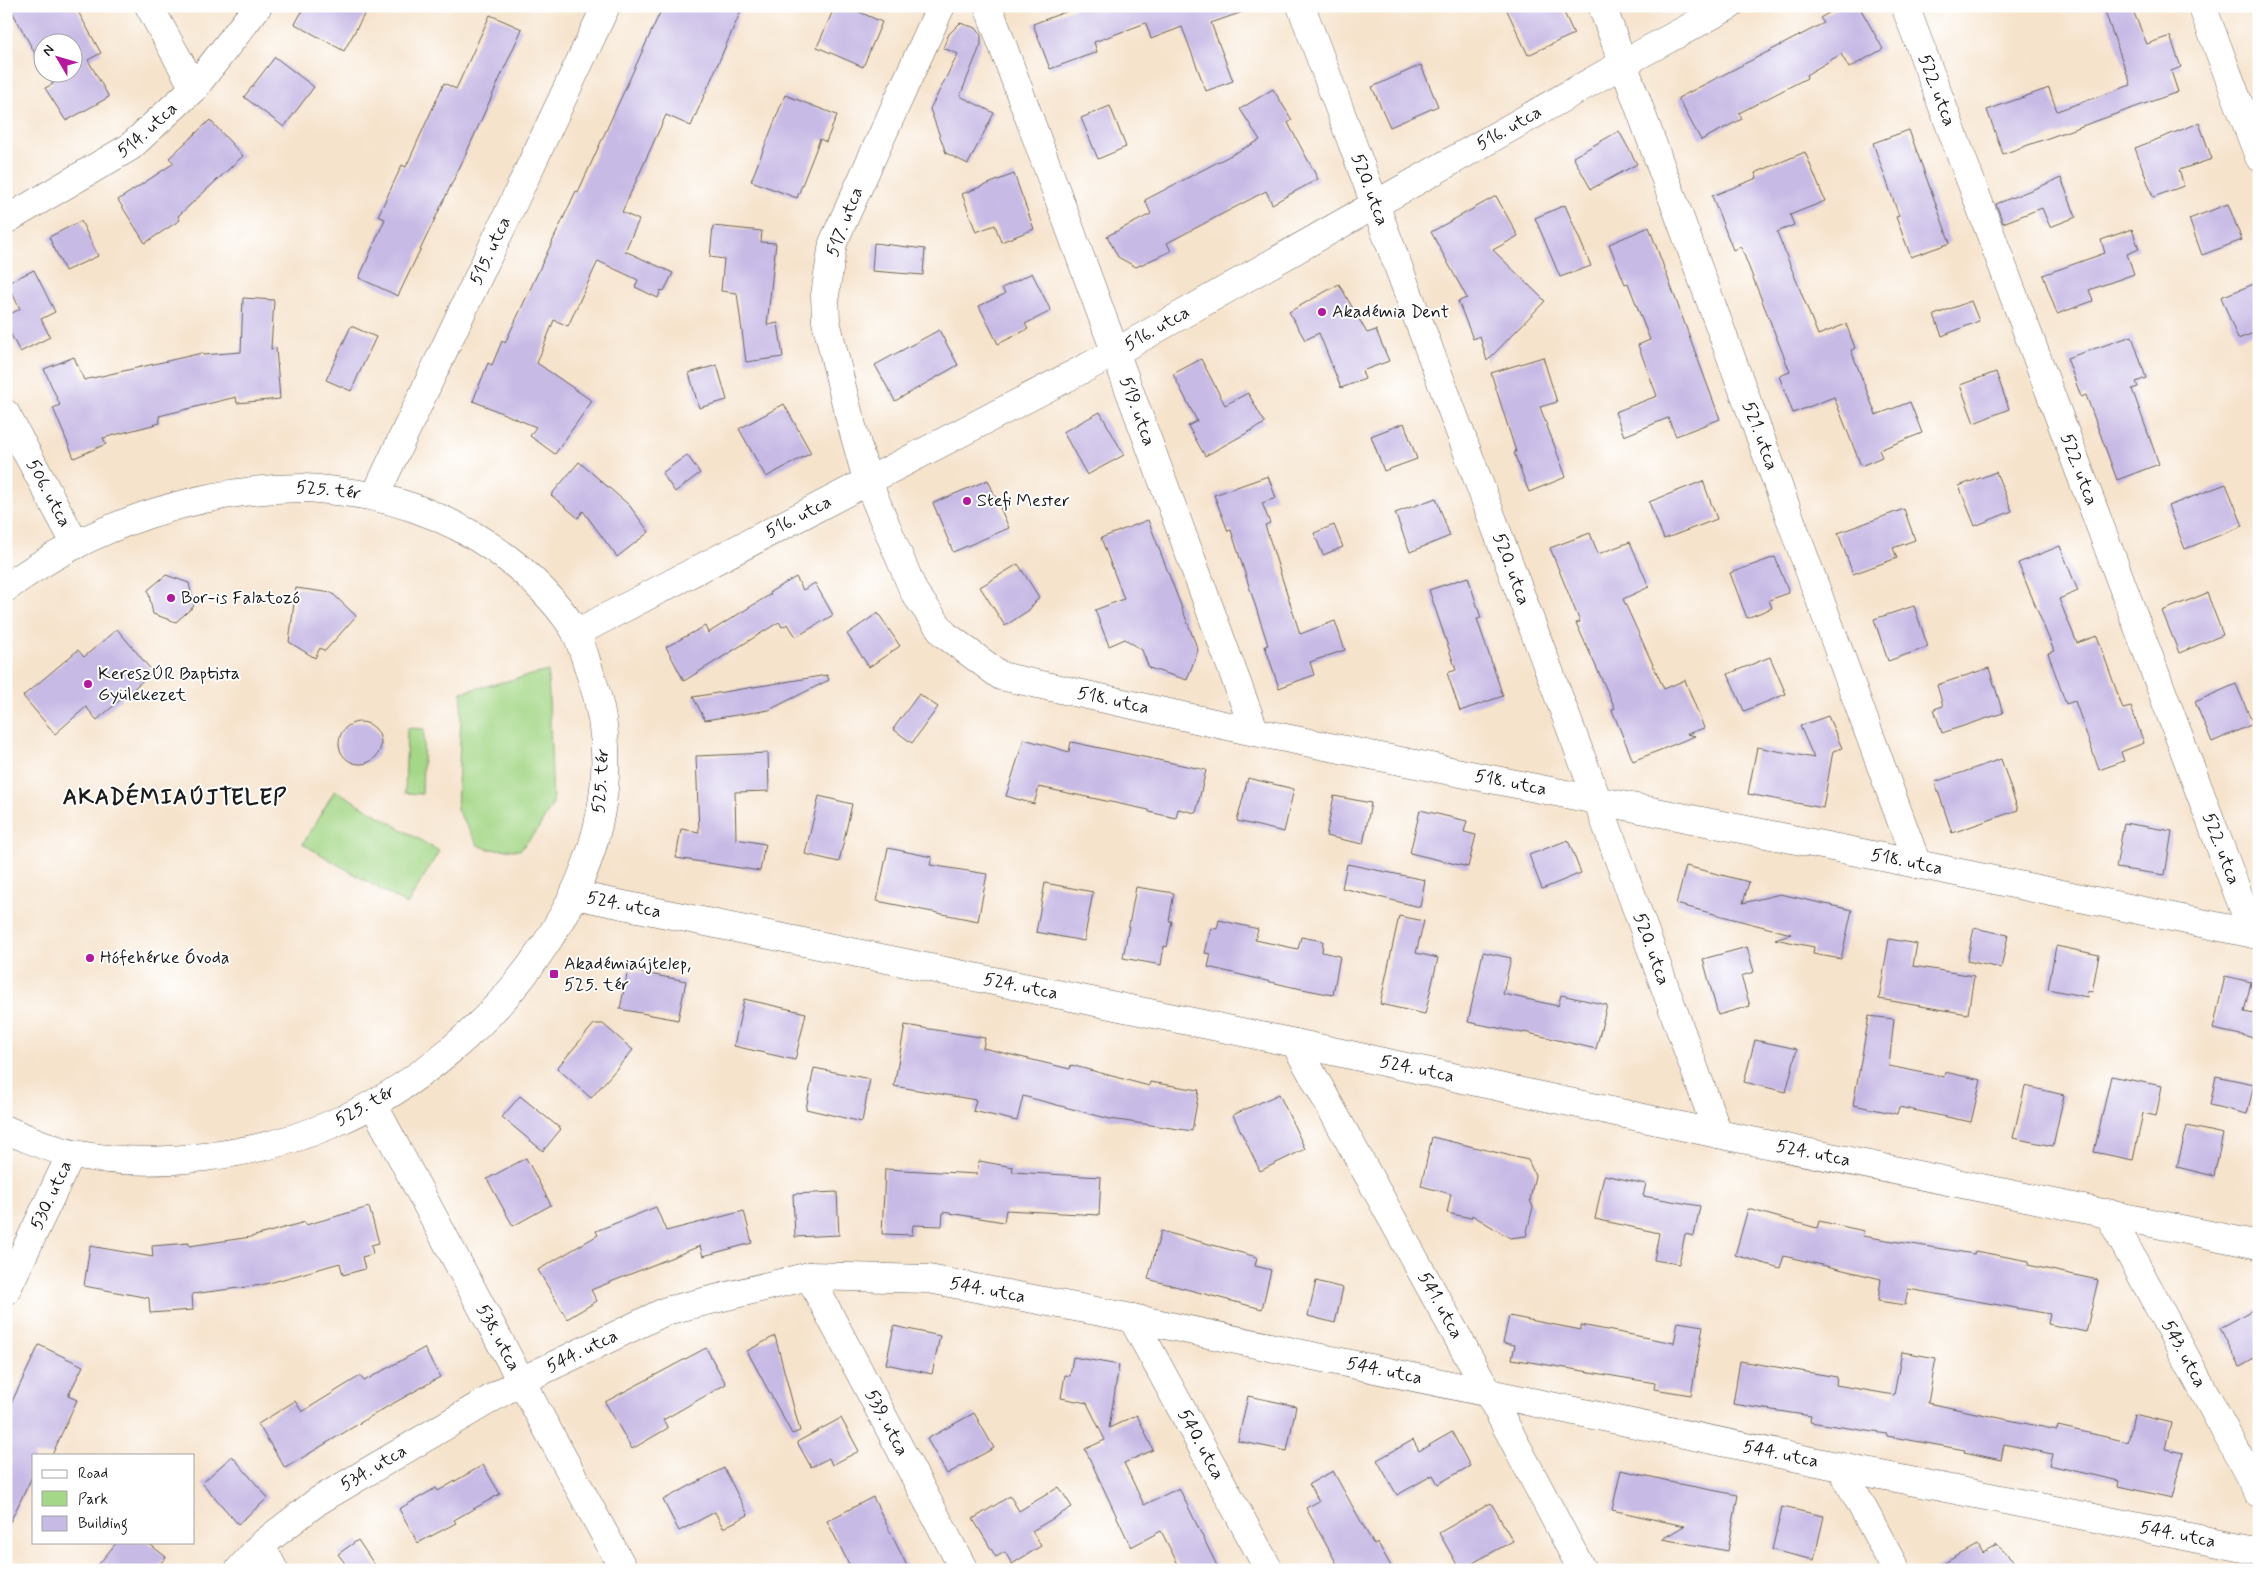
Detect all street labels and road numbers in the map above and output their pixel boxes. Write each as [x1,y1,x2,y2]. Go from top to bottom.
street label: 522. utca [1912,51,1961,130]
street label: 514. utca [113,97,183,164]
street label: 516. utca [1472,100,1546,156]
street label: 520. utca [1345,150,1394,229]
street label: 517. utca [821,184,869,260]
street label: 515. utca [464,213,517,289]
street label: 516. utca [1120,301,1194,357]
street label: 519. utca [1113,373,1161,450]
street label: 521. utca [1736,398,1783,474]
street label: 522. utca [2054,430,2103,509]
street label: 506. utca [20,455,76,532]
street label: 525. tér [296,476,363,506]
street label: 516. utca [761,490,836,544]
street label: 520. utca [1487,530,1536,609]
street label: 518. utca [1075,681,1151,720]
street label: 525. tér [587,747,615,814]
street label: 518. utca [1473,764,1549,802]
street label: 522. utca [2197,809,2245,888]
street label: 518. utca [1869,843,1945,881]
street label: 524. utca [585,886,663,924]
street label: 520. utca [1627,909,1675,989]
street label: 524. utca [981,967,1060,1006]
street label: 524. utca [1378,1050,1456,1089]
street label: 525. tér [331,1080,400,1132]
street label: 524. utca [1774,1134,1853,1173]
street label: 530. utca [25,1157,78,1234]
street label: 541. utca [1412,1268,1468,1343]
street label: 544. utca [948,1271,1027,1309]
street label: 538. utca [470,1300,526,1375]
street label: 543. utca [2156,1316,2212,1392]
street label: 544. utca [542,1324,622,1379]
street label: 544. utca [1344,1351,1424,1391]
street label: 539. utca [859,1385,914,1460]
street label: 540. utca [1172,1405,1230,1484]
street label: 544. utca [1741,1435,1821,1474]
street label: 534. utca [336,1439,411,1497]
street label: 544. utca [2138,1515,2218,1554]

